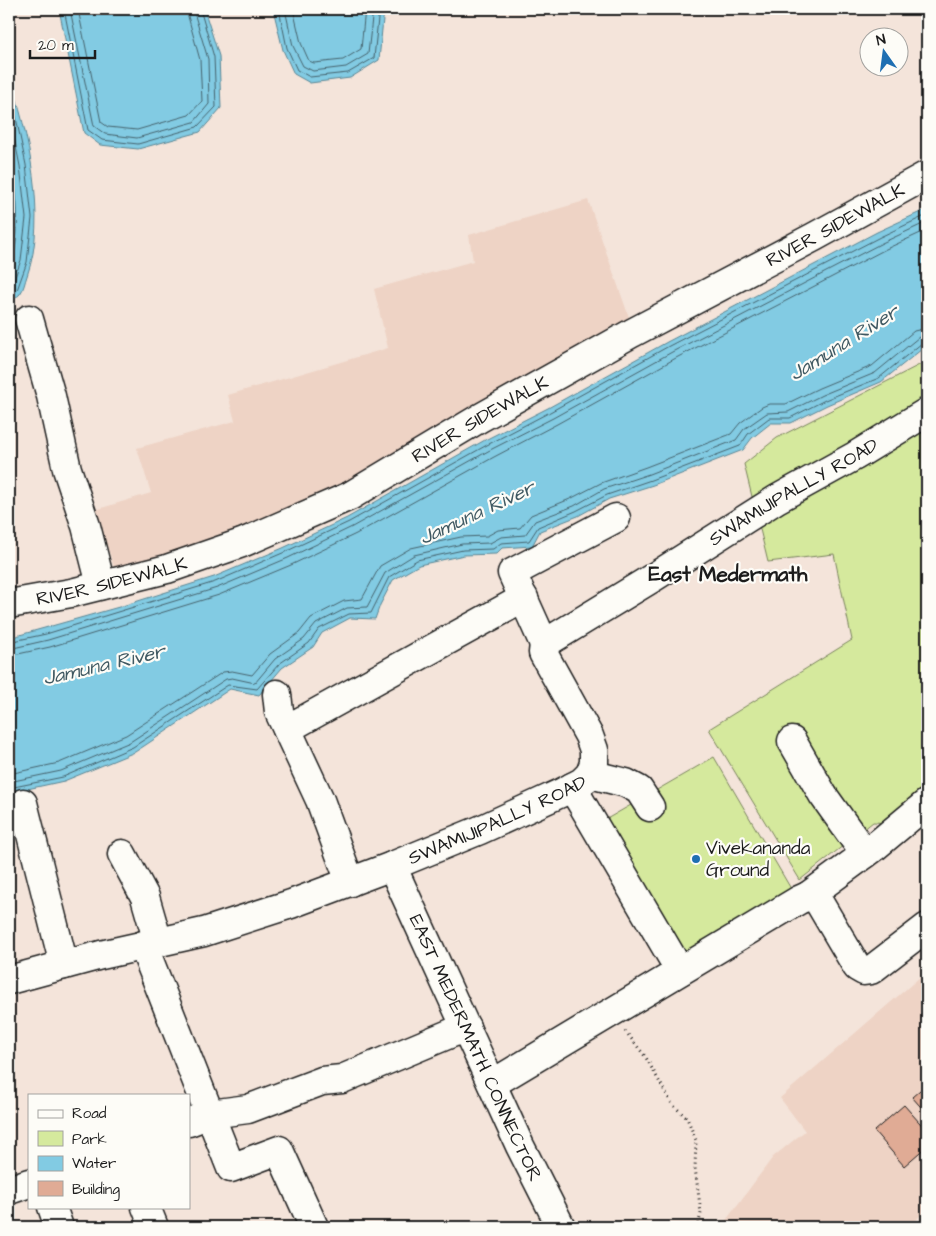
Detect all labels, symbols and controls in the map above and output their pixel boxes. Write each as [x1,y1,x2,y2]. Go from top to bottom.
scale bar [30,28,95,60]
north arrow [858,28,908,78]
text: N [874,30,888,51]
text: 20 m [38,35,74,56]
street label: RIVER SIDEWALK [761,176,910,274]
water label: Jamuna River [784,297,906,388]
street label: RIVER SIDEWALK [406,369,554,470]
street label: SWAMIJIPALLY ROAD [703,431,883,553]
water label: Jamuna River [415,473,541,552]
street label: RIVER SIDEWALK [34,549,191,612]
district label: East Medermath [649,560,808,589]
water label: Jamuna River [40,637,170,693]
street label: SWAMIJIPALLY ROAD [404,768,591,872]
place label: Vivekananda Ground [706,835,811,884]
marker: Vivekananda Ground [690,853,702,865]
street label: EAST MEDERMATH CONNECTOR [402,910,549,1186]
legend [28,1094,190,1208]
text: Road [72,1103,107,1124]
text: Park [72,1129,107,1150]
text: Water [72,1153,116,1174]
text: Building [72,1179,120,1201]

